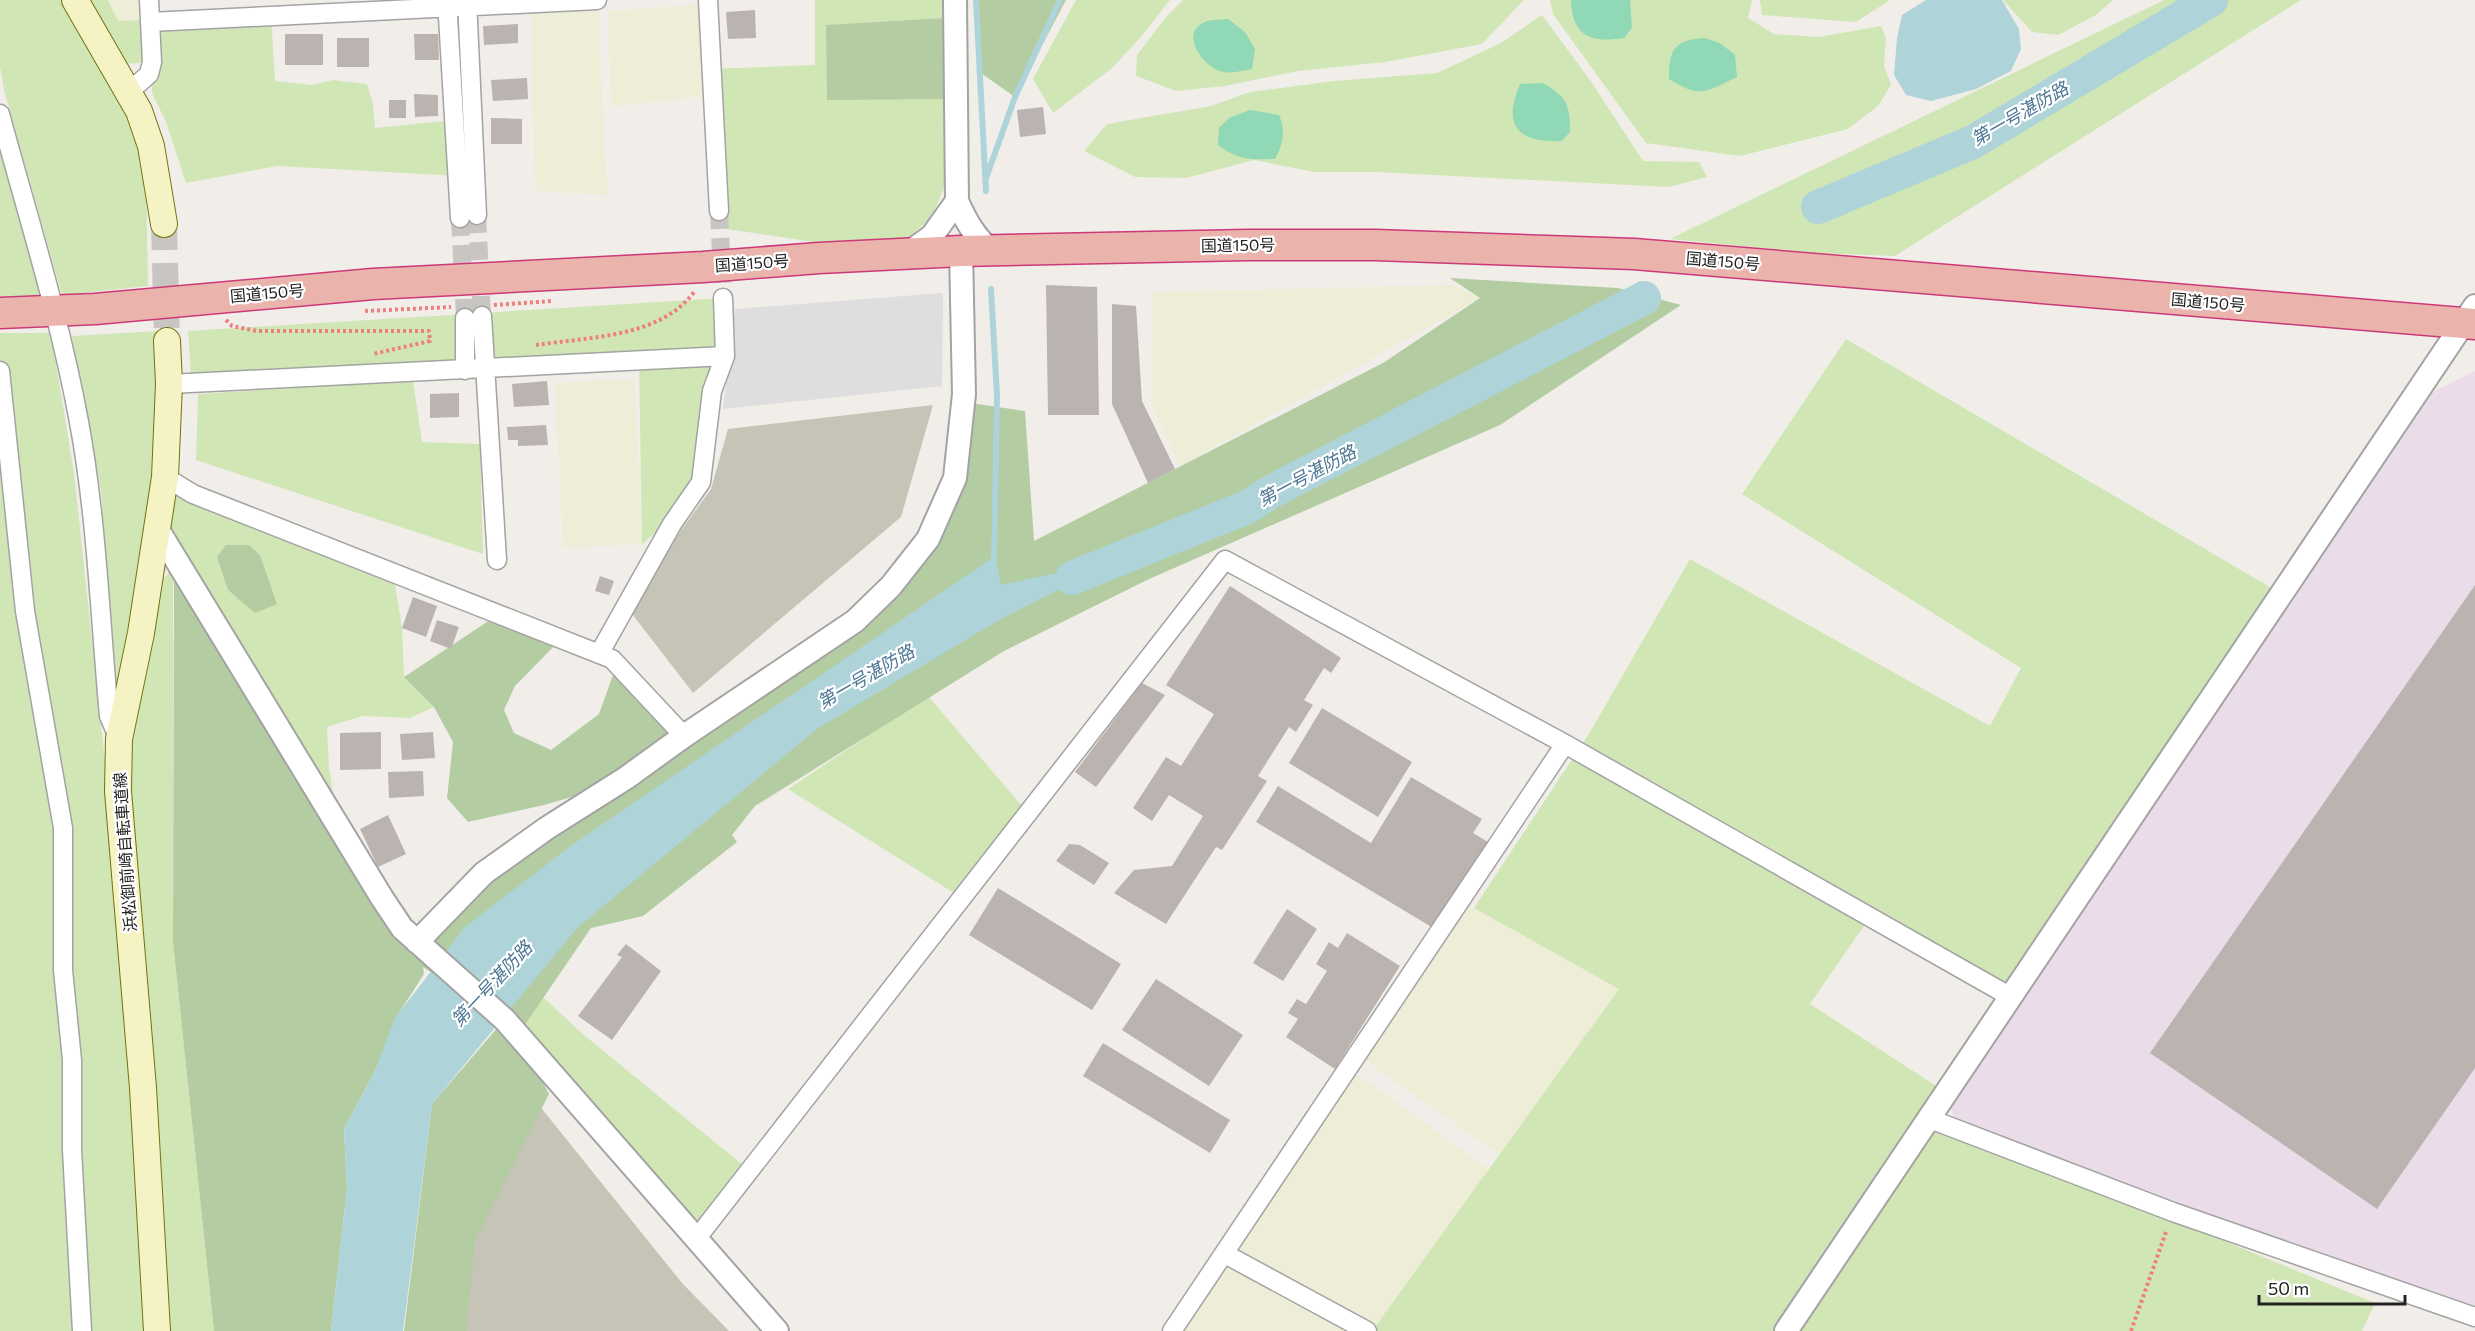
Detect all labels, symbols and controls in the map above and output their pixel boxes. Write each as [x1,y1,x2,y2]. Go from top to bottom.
water label: 第一号湛防路 [1967,76,2073,150]
street label: 国道150号 [1201,234,1275,255]
street label: 国道150号 [1685,248,1761,273]
street label: 国道150号 [714,250,790,275]
street label: 国道150号 [229,280,305,305]
street label: 国道150号 [2170,289,2246,314]
water label: 第一号湛防路 [1254,439,1361,510]
water label: 第一号湛防路 [813,639,919,713]
street label: 浜松御前崎自転車道線 [109,772,140,933]
water label: 第一号湛防路 [446,935,538,1030]
scale bar [2259,1268,2404,1306]
text: 50 m [2268,1277,2309,1299]

